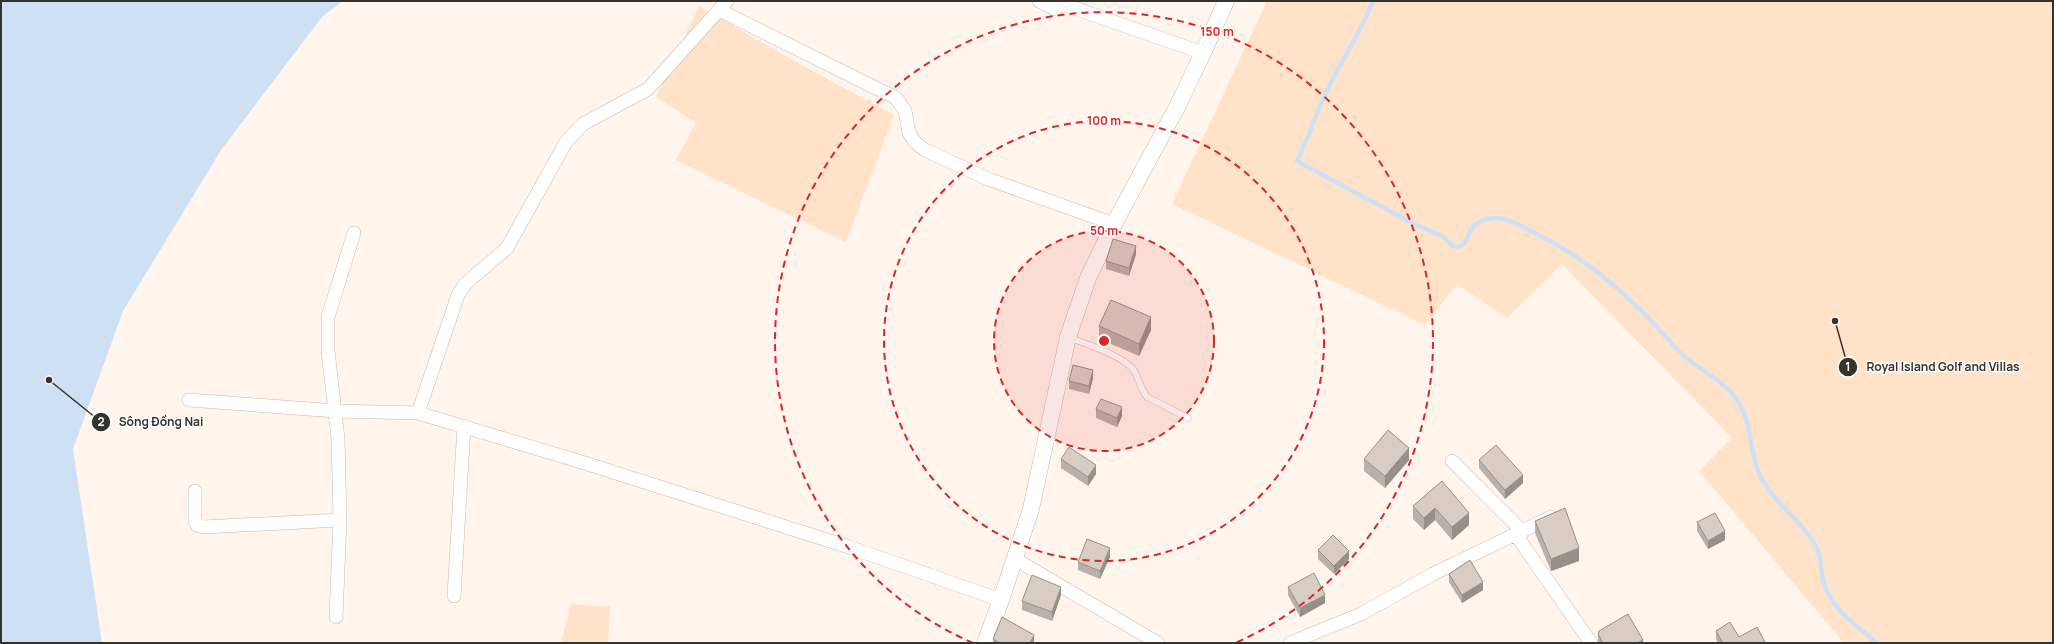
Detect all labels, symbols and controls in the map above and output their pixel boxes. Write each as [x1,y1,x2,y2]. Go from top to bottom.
text: 150 m [1200,23,1234,40]
text: 100 m [1087,112,1121,129]
text: 50 m [1090,222,1118,239]
centre of rings [1097,334,1111,348]
callout: Royal Island Golf and Villas [1838,355,2027,379]
text: 1 [1845,358,1851,375]
text: Royal Island Golf and Villas [1866,358,2020,375]
callout: Sông Đồng Nai [91,410,212,434]
text: 2 [97,413,105,430]
text: Sông Đồng Nai [119,413,203,430]

